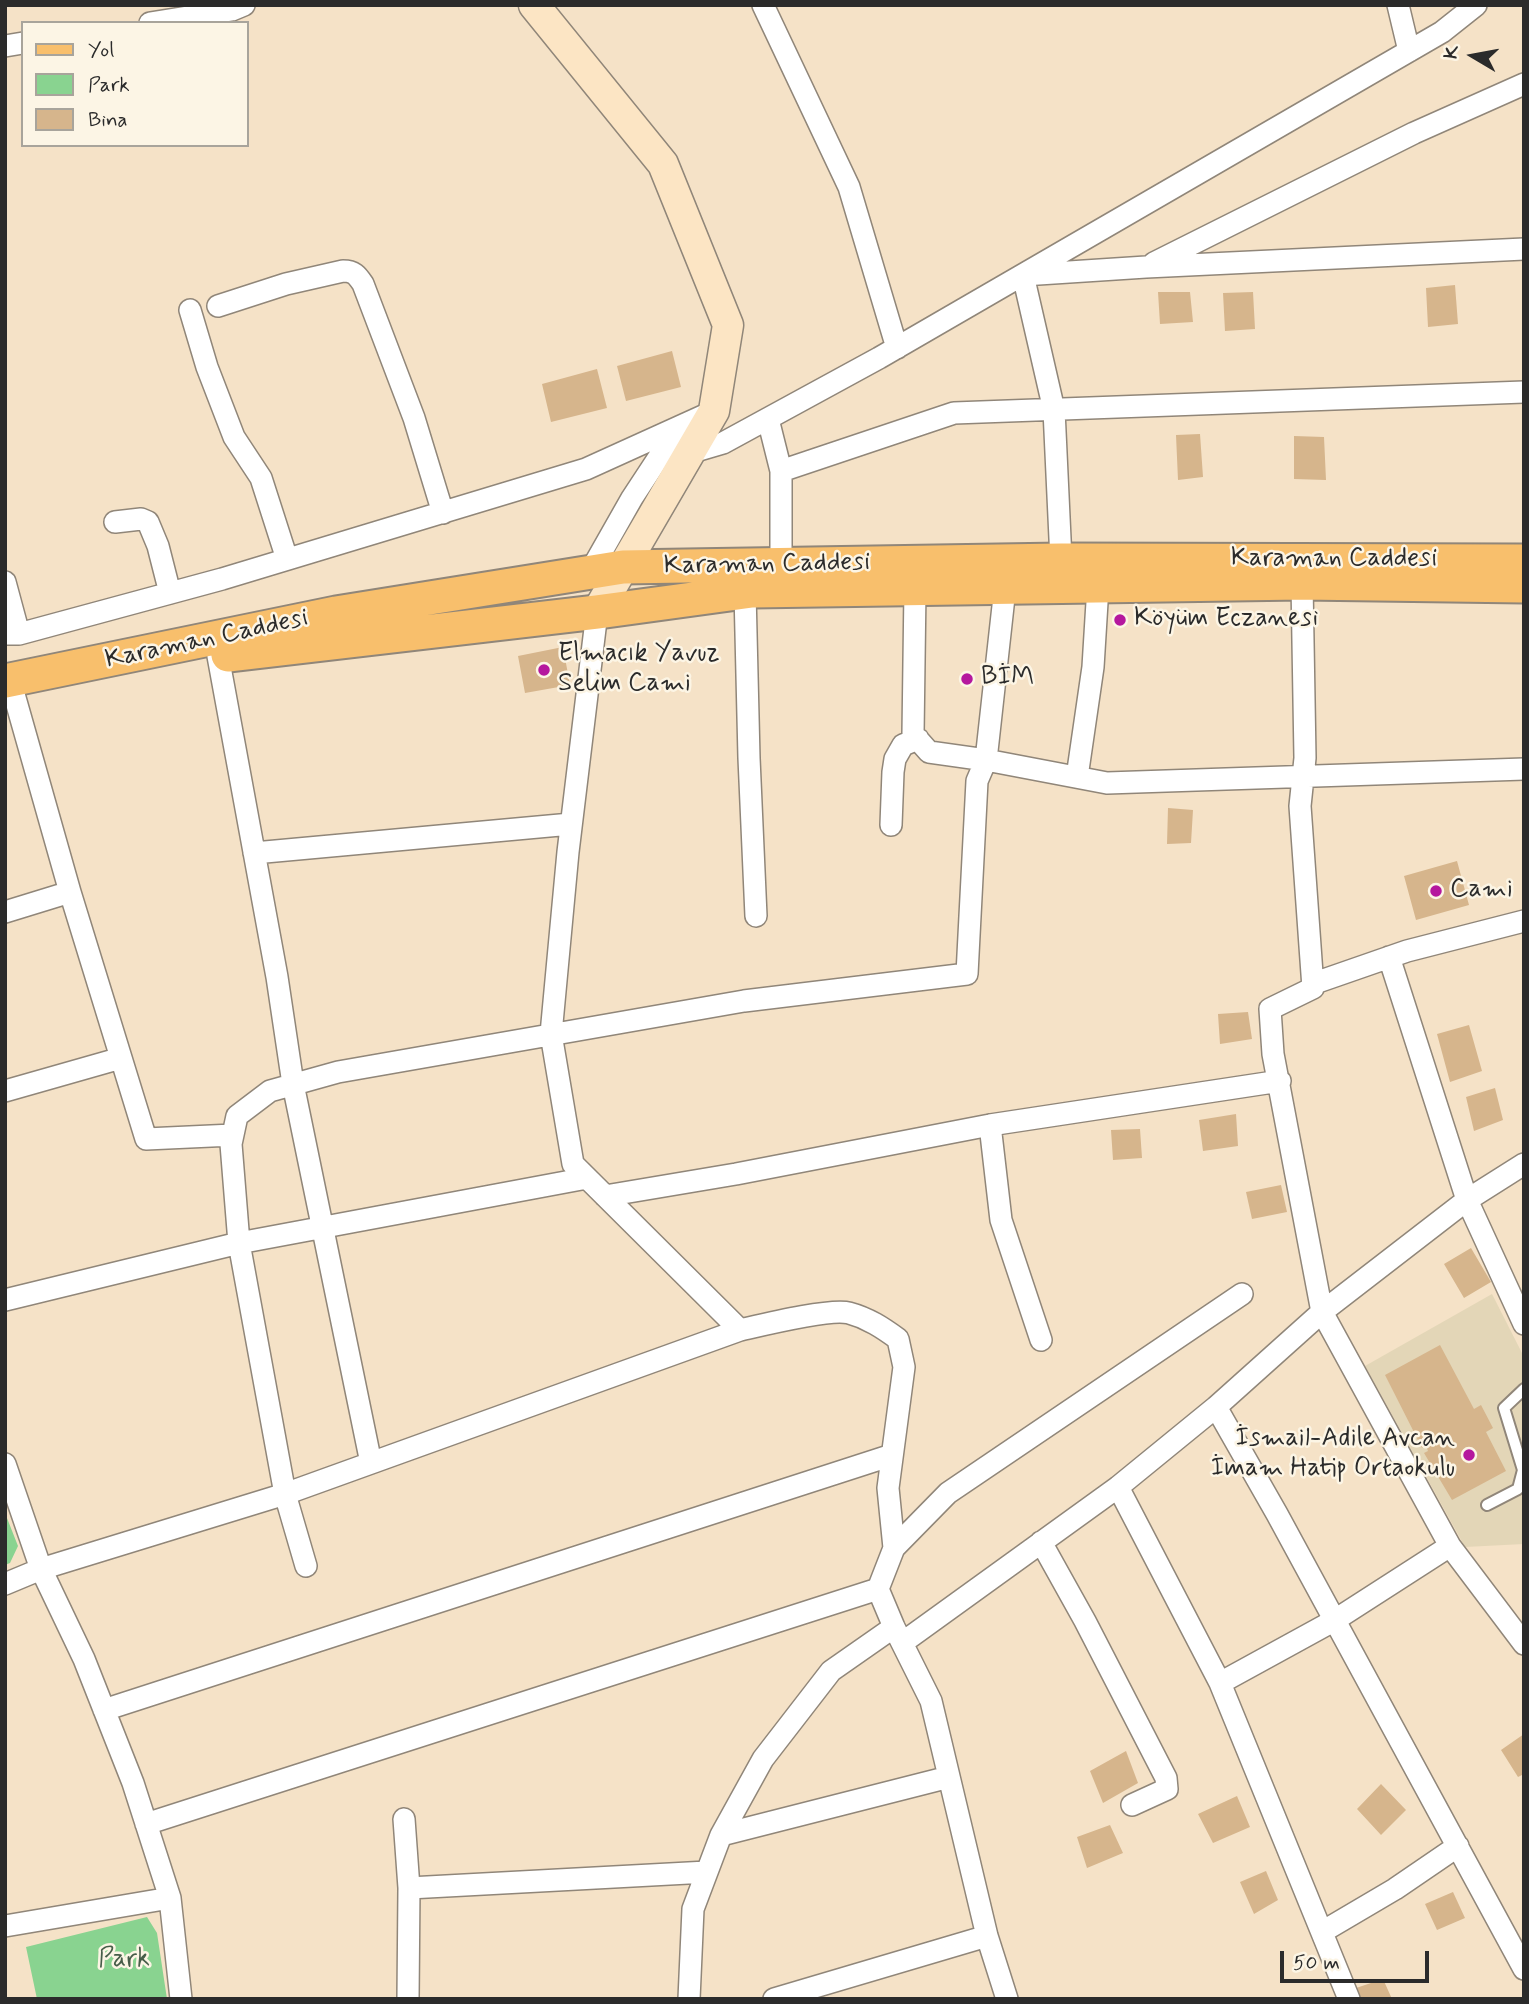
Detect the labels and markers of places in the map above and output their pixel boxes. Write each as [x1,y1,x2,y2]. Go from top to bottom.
place label: Köyüm Eczanesi [1134,604,1318,636]
marker: Köyüm Eczanesi [1112,612,1128,628]
place label: Elmacık Yavuz Selim Cami [558,639,720,700]
marker: Elmacık Yavuz Selim Cami [536,662,552,678]
place label: BİM [981,663,1034,695]
marker: BİM [959,671,975,687]
place label: Cami [1450,875,1513,907]
marker: Cami [1428,883,1444,899]
place label: İsmail-Adile Avcan İmam Hatip Ortaokulu [1211,1424,1455,1486]
marker: İsmail-Adile Avcan İmam Hatip Ortaokulu [1461,1447,1477,1463]

